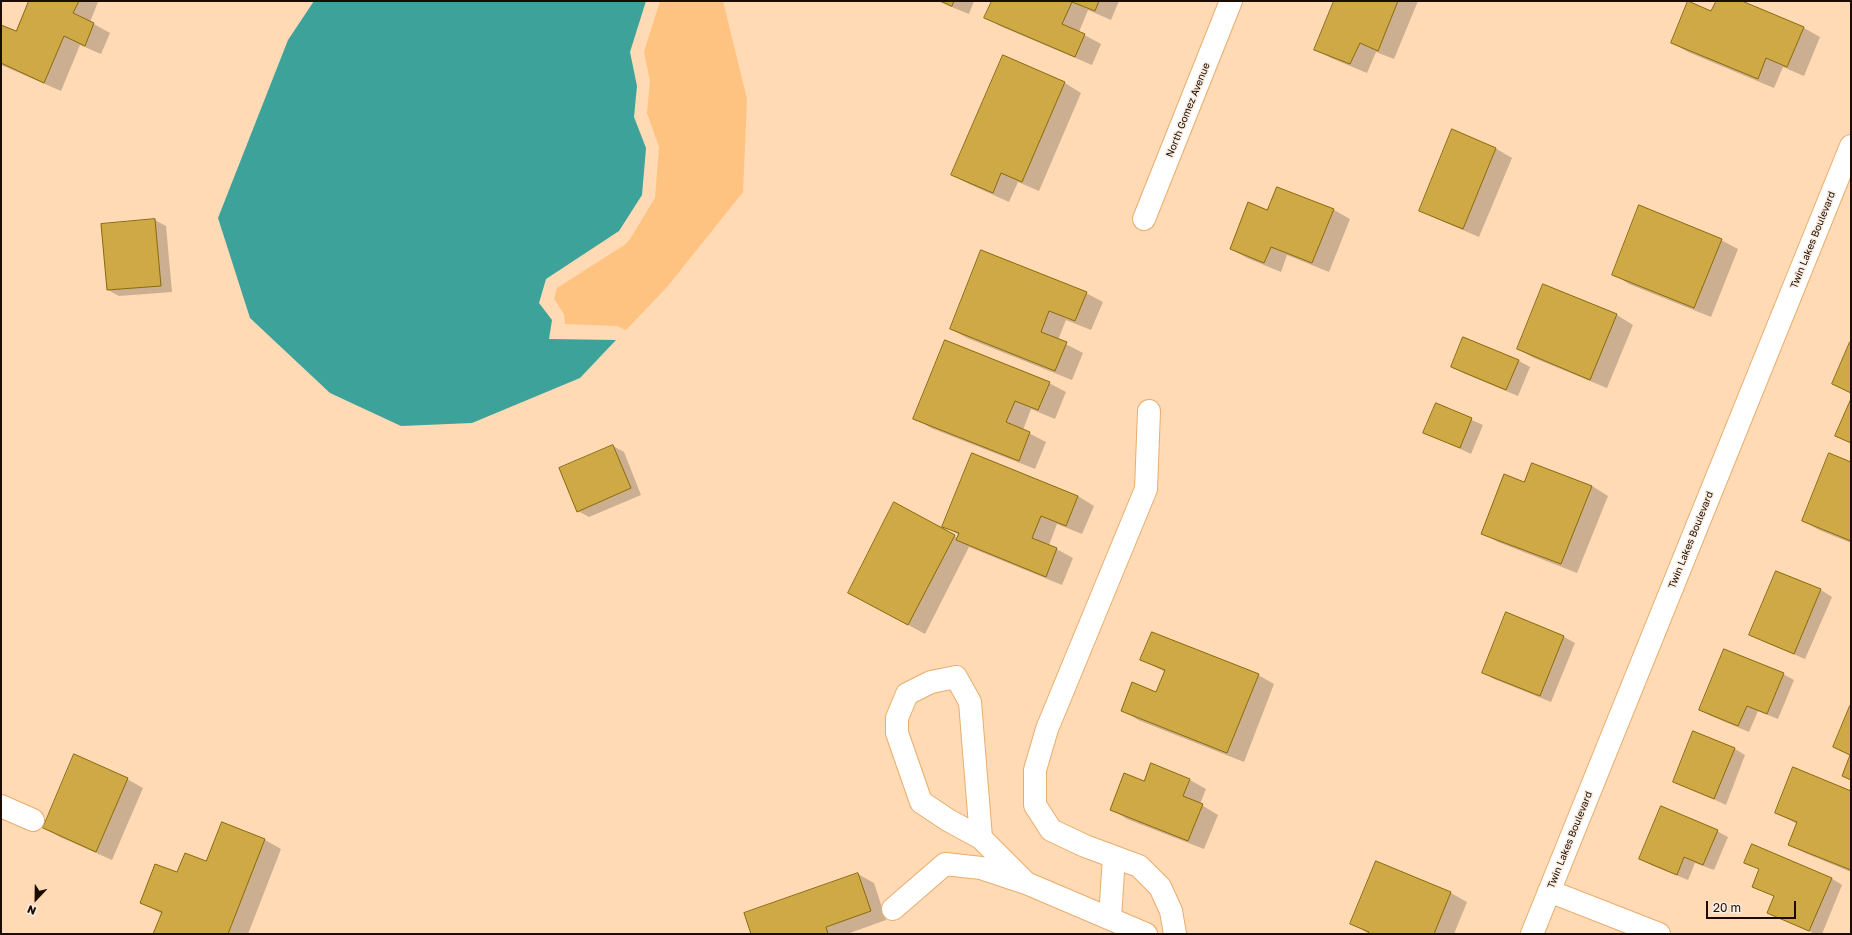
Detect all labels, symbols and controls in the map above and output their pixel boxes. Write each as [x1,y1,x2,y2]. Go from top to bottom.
street label: North Gomez Avenue [1164,61,1212,159]
street label: Twin Lakes Boulevard [1788,190,1838,290]
street label: Twin Lakes Boulevard [1666,490,1716,590]
street label: Twin Lakes Boulevard [1545,790,1595,890]
north arrow [16,879,56,919]
scale bar [1708,893,1798,919]
text: 20 m [1713,900,1741,915]
text: N [25,903,38,918]

